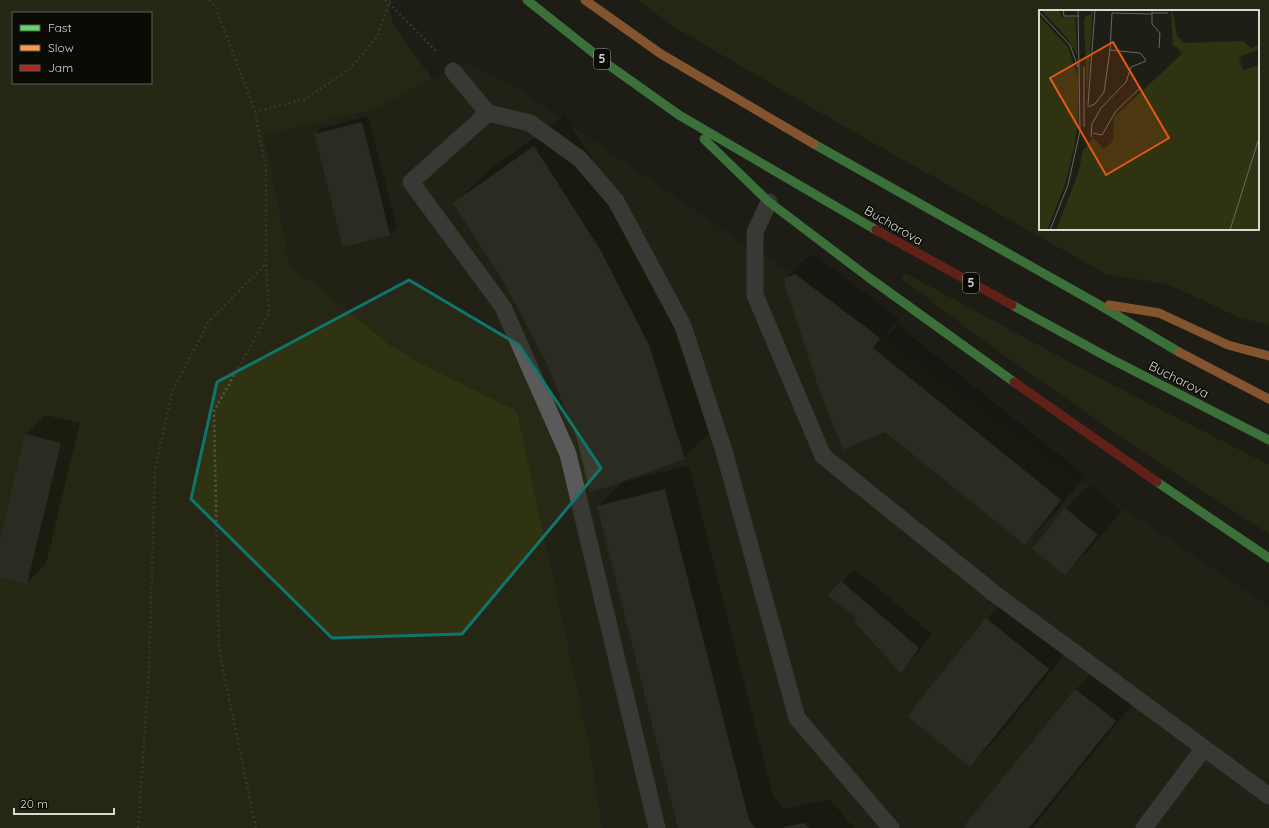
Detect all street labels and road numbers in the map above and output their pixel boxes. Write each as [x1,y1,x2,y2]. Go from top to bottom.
road number: 5 [594,49,610,69]
street label: Bucharova [862,202,926,248]
road number: 5 [963,273,979,293]
street label: Bucharova [1146,357,1212,401]

